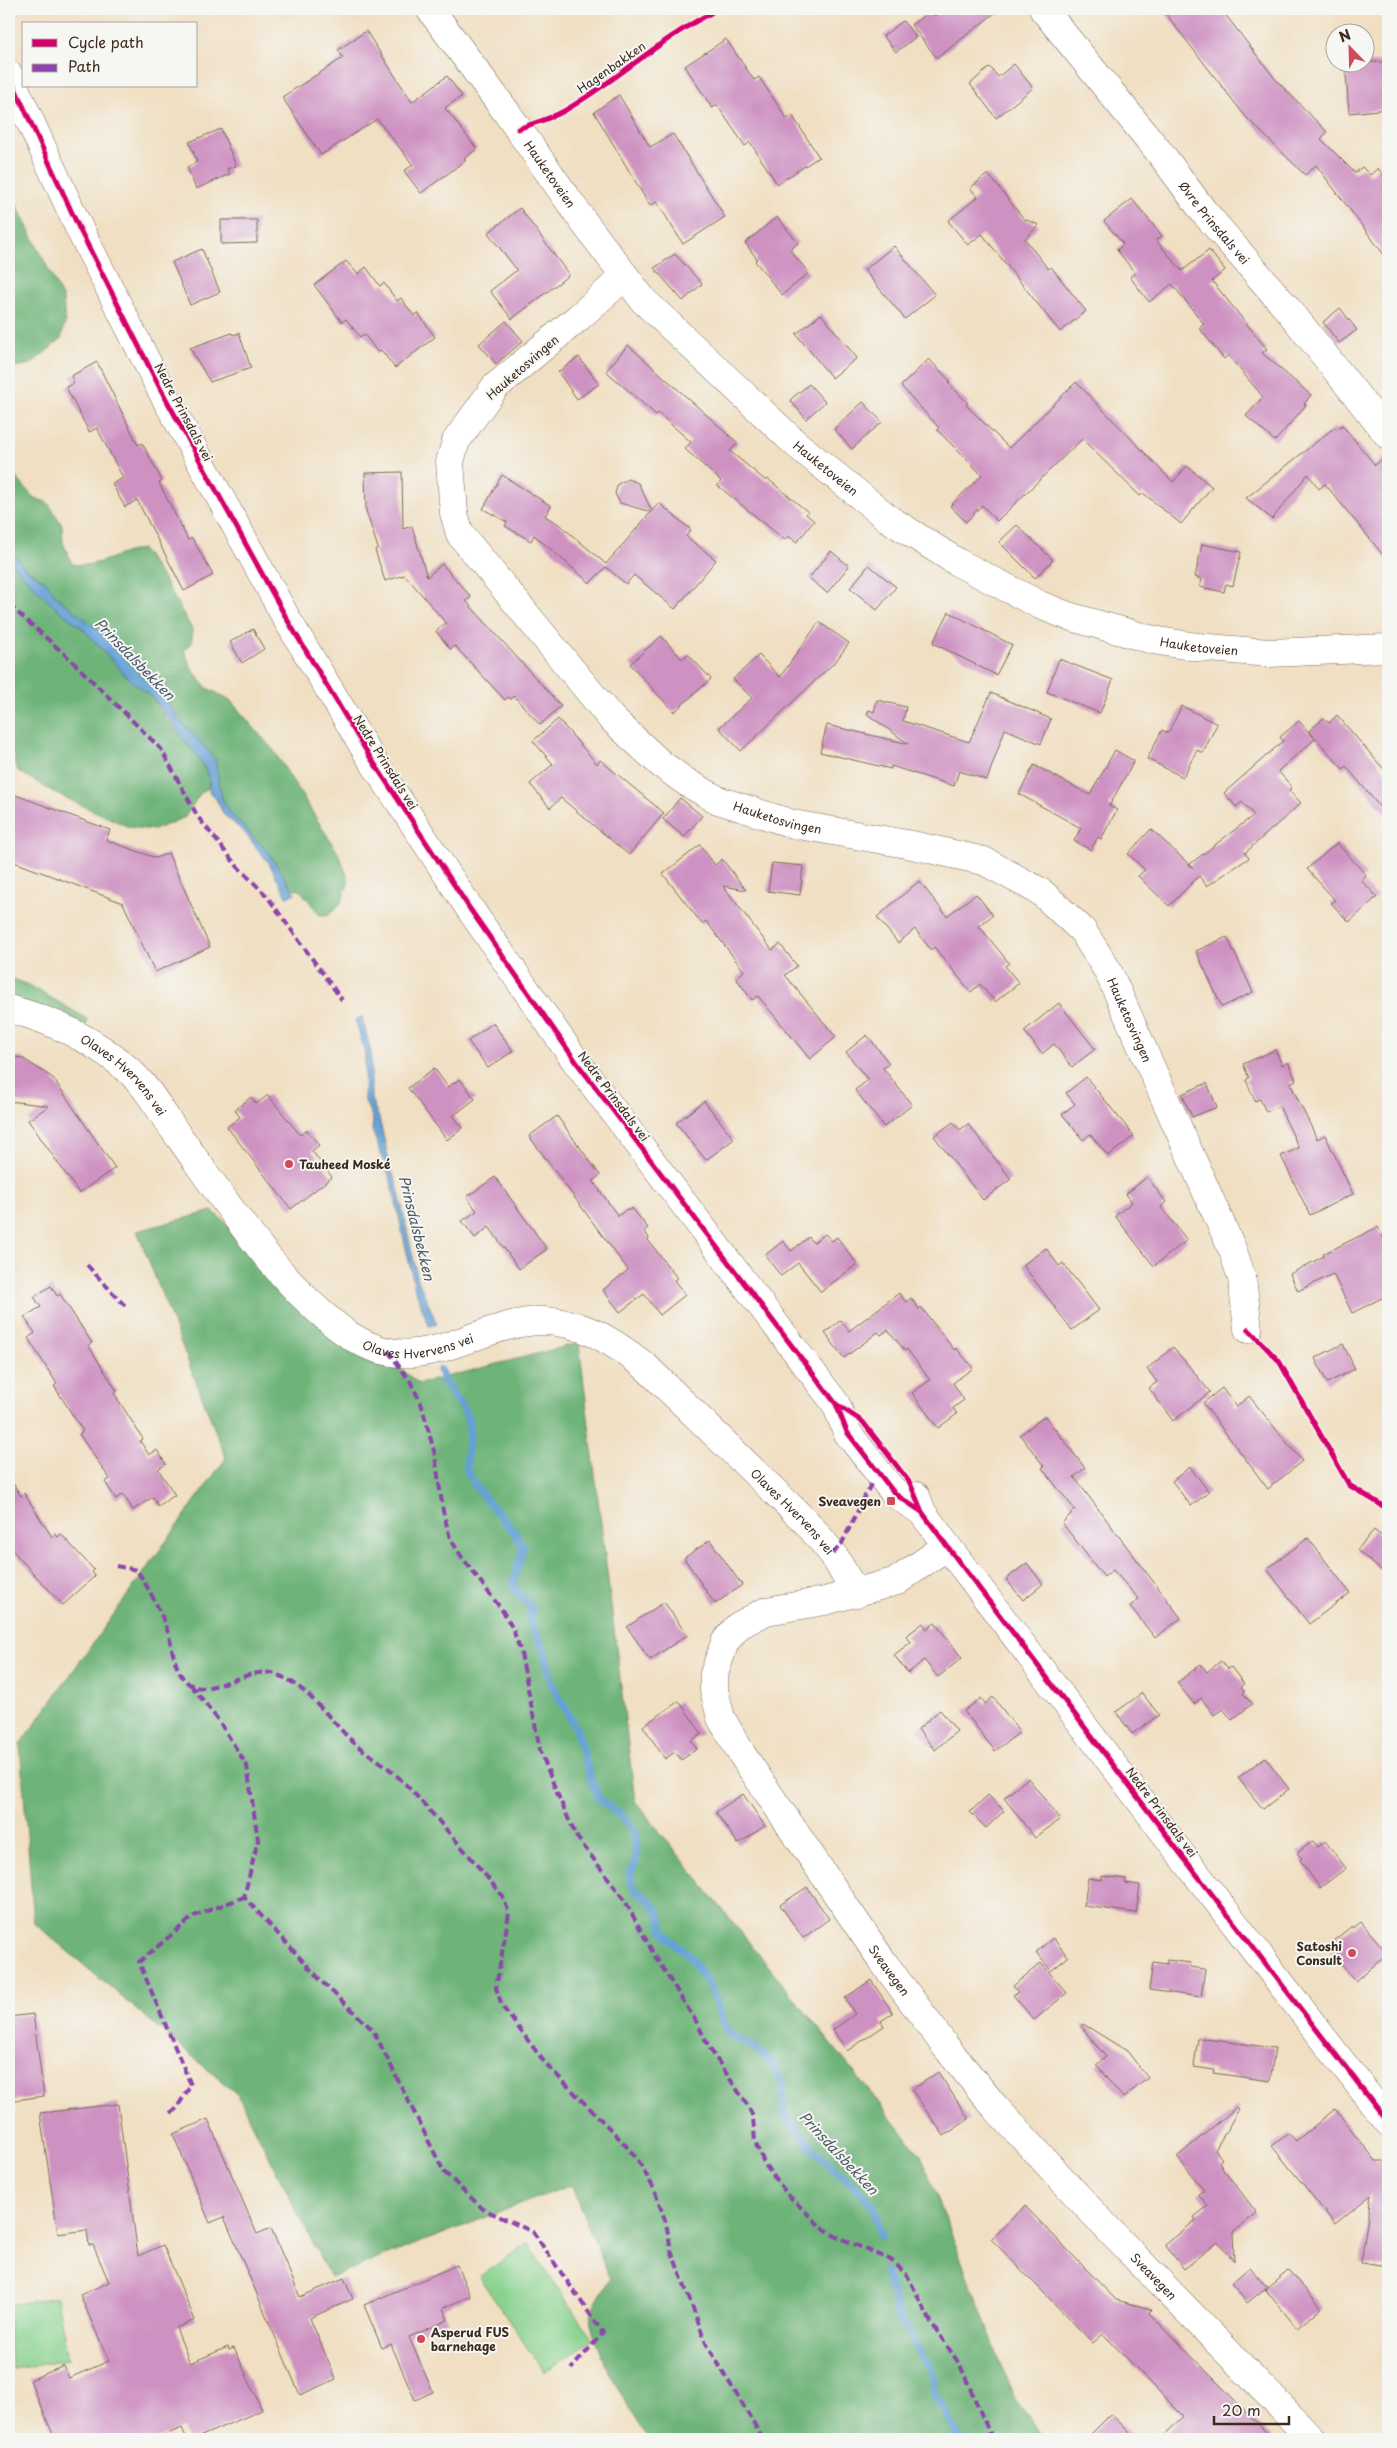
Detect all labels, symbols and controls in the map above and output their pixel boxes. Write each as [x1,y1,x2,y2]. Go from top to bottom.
legend [22,22,198,88]
north arrow [1324,22,1374,72]
text: N [1336,24,1354,47]
text: Cycle path [68,30,144,53]
street label: Hagenbakken [573,37,649,97]
text: Path [68,54,100,77]
street label: Hauketoveien [520,137,580,211]
street label: Øvre Prinsdals vei [1175,177,1254,268]
street label: Hauketosvingen [482,330,562,404]
street label: Nedre Prinsdals vei [150,360,218,464]
street label: Hauketoveien [789,436,862,500]
water label: Prinsdalsbekken [90,613,180,705]
street label: Hauketoveien [1159,632,1239,659]
street label: Nedre Prinsdals vei [350,711,422,813]
street label: Hauketosvingen [731,796,823,838]
street label: Hauketosvingen [1103,975,1157,1065]
street label: Olaves Hvervens vei [77,1030,171,1119]
street label: Nedre Prinsdals vei [574,1047,654,1145]
place label: Tauheed Moské [299,1155,391,1173]
marker: Tauheed Moské [283,1158,295,1170]
water label: Prinsdalsbekken [394,1173,440,1283]
street label: Olaves Hvervens vei [360,1329,476,1363]
street label: Olaves Hvervens vei [747,1464,839,1558]
place label: Sveavegen [818,1492,881,1510]
marker: Sveavegen [885,1495,897,1507]
street label: Nedre Prinsdals vei [1122,1763,1202,1861]
place label: Satoshi Consult [1296,1937,1342,1969]
street label: Sveavegen [865,1941,914,1999]
marker: Satoshi Consult [1346,1947,1358,1959]
water label: Prinsdalsbekken [795,2107,884,2200]
street label: Sveavegen [1127,2249,1181,2304]
place label: Asperud FUS barnehage [431,2323,509,2355]
marker: Asperud FUS barnehage [415,2333,427,2345]
scale bar [1214,2393,1290,2425]
text: 20 m [1222,2398,1261,2421]

